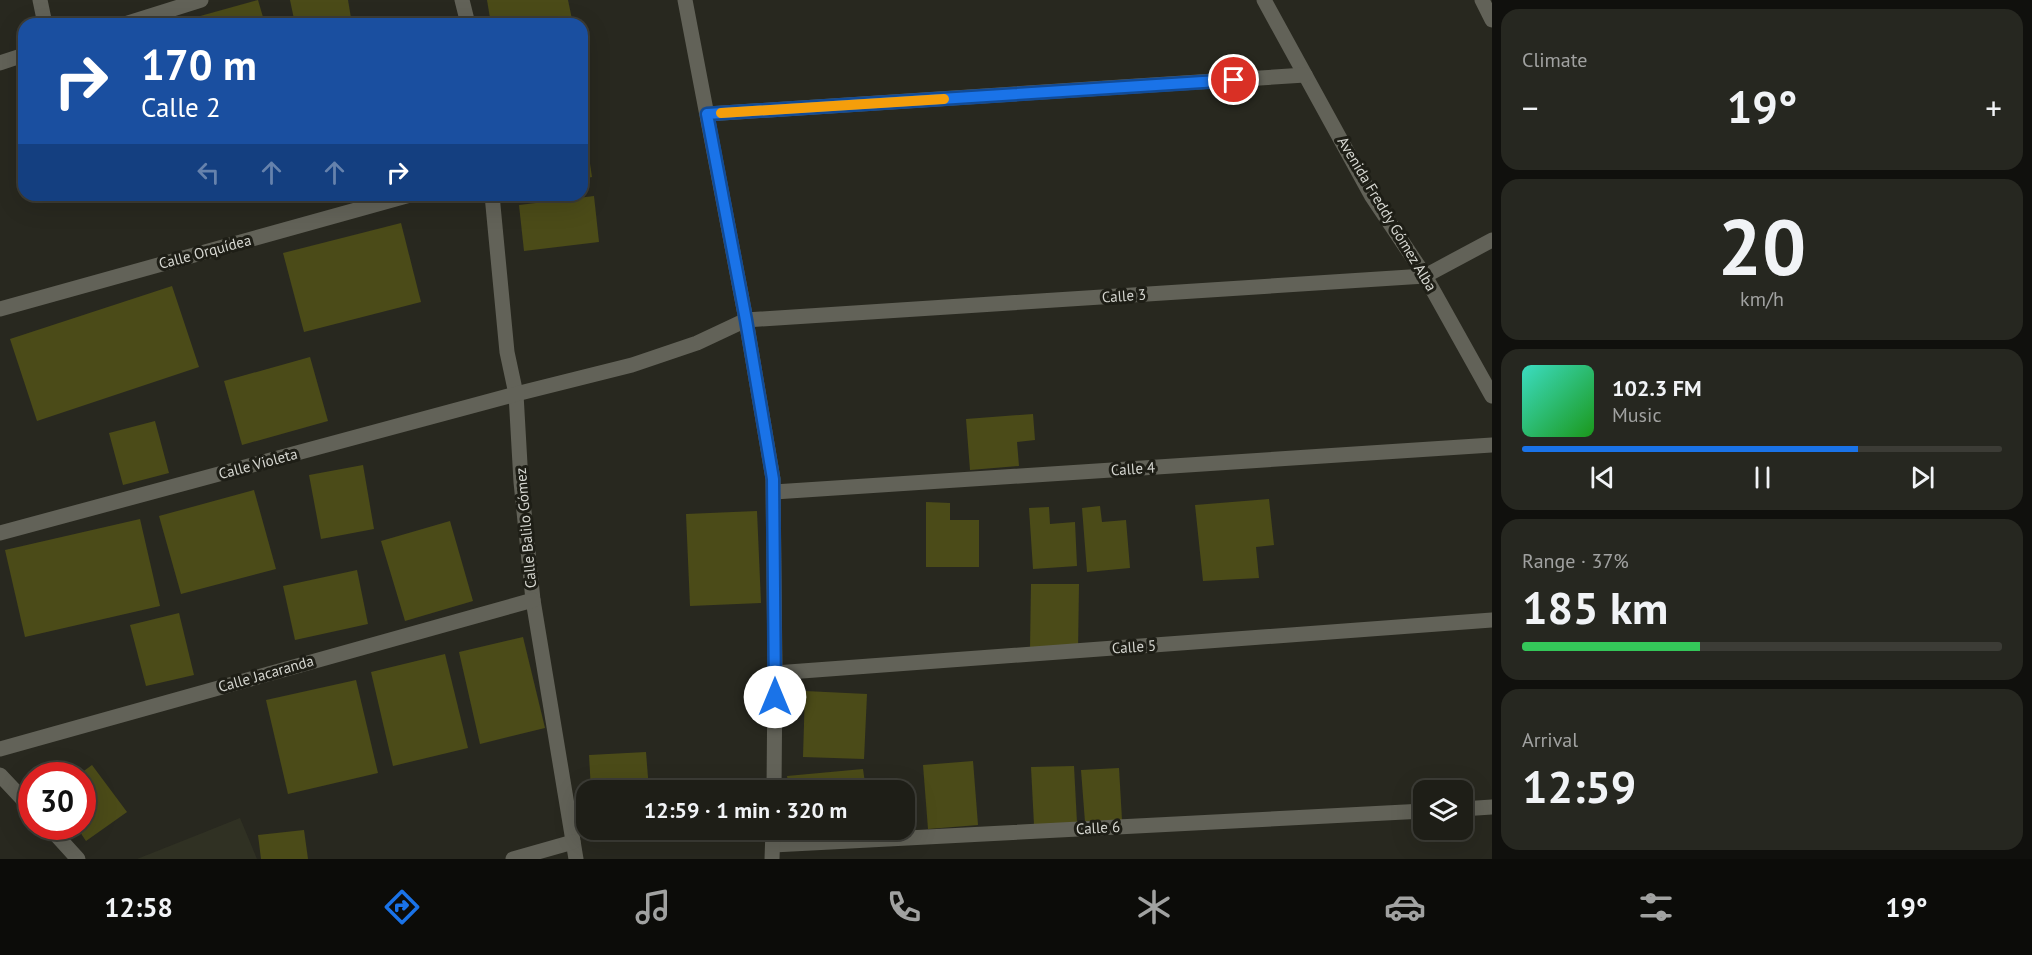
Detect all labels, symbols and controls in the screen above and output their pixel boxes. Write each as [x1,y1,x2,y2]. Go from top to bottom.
text: 170 m [141,37,257,92]
icon: right [42,42,120,120]
text: Climate [1522,47,1588,73]
pin [1208,54,1259,105]
icon: arrive [1217,63,1250,96]
text: 19° [1727,77,1797,135]
text: − [1522,86,1539,129]
text: + [1985,86,2002,129]
text: Calle 2 [141,90,221,124]
street label: Avenida Freddy Gómez Alba [1334,133,1441,295]
icon: left [192,156,225,189]
icon: ahead [255,156,288,189]
icon: ahead [318,156,351,189]
icon: right [381,156,414,189]
text: 20 [1718,196,1806,297]
street label: Calle Orquídea [157,230,253,273]
street label: Calle 3 [1101,284,1147,307]
text: km/h [1740,286,1784,312]
text: 102.3 FM [1612,374,1702,402]
text: Music [1612,402,1661,428]
street label: Calle Violeta [216,444,299,483]
street label: Calle 4 [1110,457,1156,480]
icon: previous [1586,461,1619,494]
icon: pause [1746,461,1779,494]
icon: next [1906,461,1939,494]
street label: Calle Balilo Gómez [511,467,540,589]
text: Range · 37% [1522,548,1629,574]
text: 185 km [1522,578,1668,636]
street label: Calle 5 [1111,635,1157,658]
street label: Calle Jacaranda [216,651,316,696]
position arrow [743,665,807,729]
text: Arrival [1522,727,1578,753]
text: 12:59 [1522,757,1636,815]
speed limit sign: 30 [18,762,96,840]
map controls [1413,780,1473,840]
button: layers [1413,780,1473,840]
text: 12:59 · 1 min · 320 m [644,796,847,824]
street label: Calle 6 [1075,817,1121,838]
icon: directions [381,886,423,928]
icon: music [632,886,674,928]
icon: phone [883,886,925,928]
icon: climate [1133,886,1175,928]
icon: car [1384,886,1426,928]
icon: filters [1635,886,1677,928]
text: 12:58 [104,890,173,924]
text: 19° [1885,890,1928,924]

